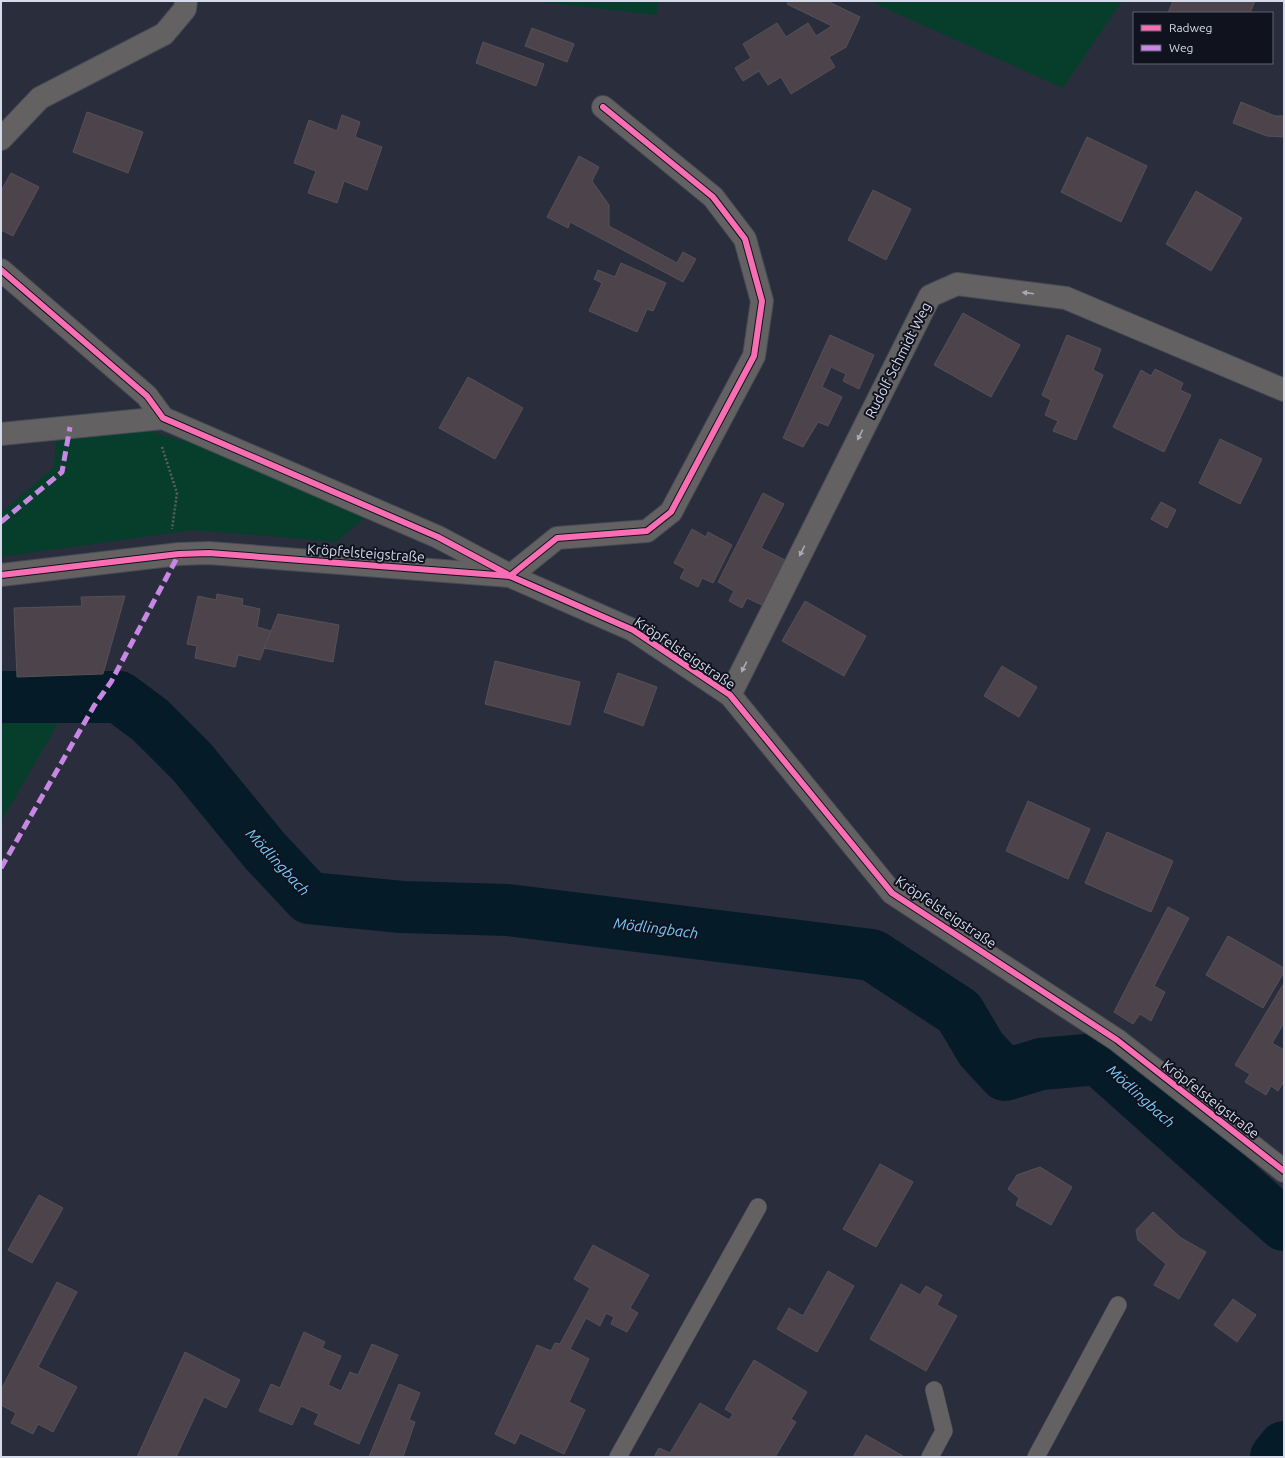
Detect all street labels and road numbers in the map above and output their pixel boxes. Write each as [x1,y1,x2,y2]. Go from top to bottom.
street label: Rudolf Schmidt Weg [862,299,934,421]
street label: Kröpfelsteigstraße [307,541,425,565]
street label: Kröpfelsteigstraße [632,613,738,693]
street label: Kröpfelsteigstraße [893,872,999,952]
street label: Kröpfelsteigstraße [1160,1056,1262,1142]

